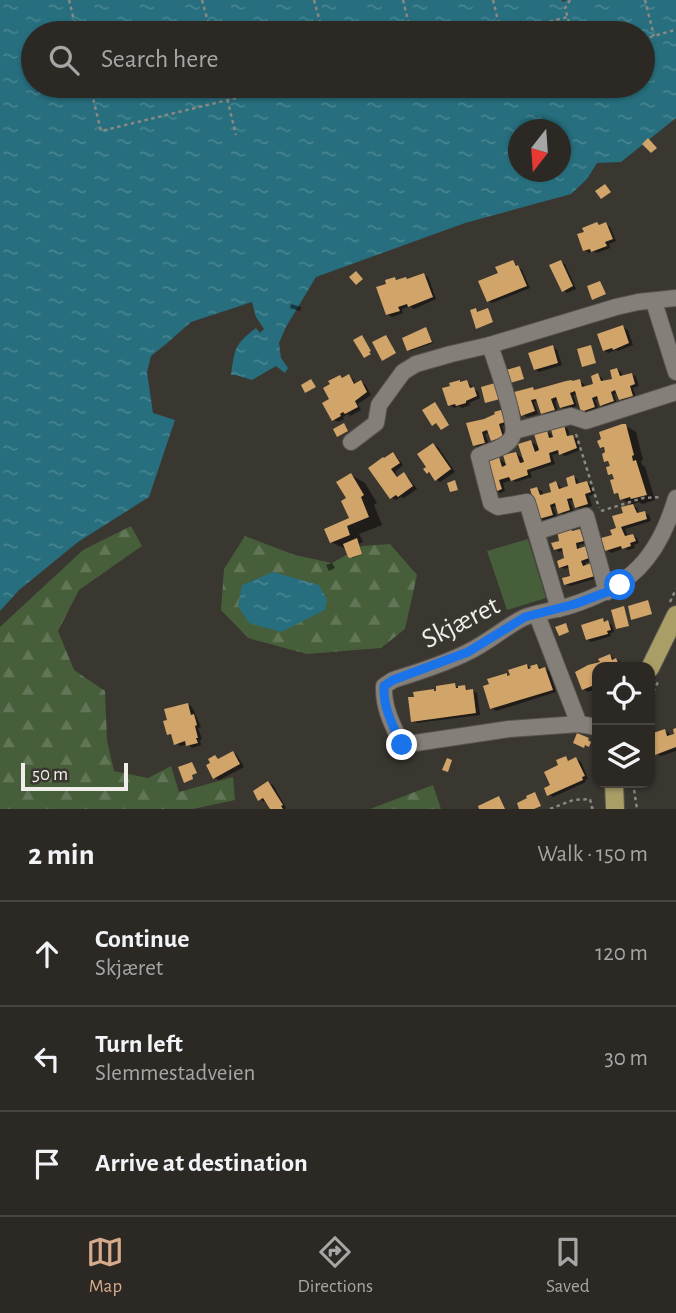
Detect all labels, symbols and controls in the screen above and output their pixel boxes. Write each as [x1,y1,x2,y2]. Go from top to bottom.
search box [21,21,655,98]
icon: search [45,41,83,79]
text: Search here [101,46,219,72]
north arrow [508,119,571,182]
route start [604,569,635,600]
street label: Skjæret [418,591,504,654]
map controls [592,662,655,788]
button: locate [592,662,655,725]
button: layers [592,725,655,788]
route end [386,729,417,760]
scale bar [21,760,128,792]
text: 50 m [32,765,68,784]
text: 2 min [28,840,95,870]
text: Walk · 150 m [537,843,648,866]
text: Continue [95,926,190,952]
icon: ahead [28,935,66,973]
text: 120 m [595,942,648,965]
text: Skjæret [95,957,163,980]
text: Turn left [95,1031,183,1057]
icon: left [28,1040,66,1078]
text: 30 m [604,1047,648,1070]
text: Slemmestadveien [95,1062,255,1085]
icon: arrive [28,1145,66,1183]
text: Arrive at destination [95,1150,308,1176]
tab: Map [86,1233,124,1298]
tab: Directions [297,1233,373,1298]
tab: Saved [546,1233,590,1298]

